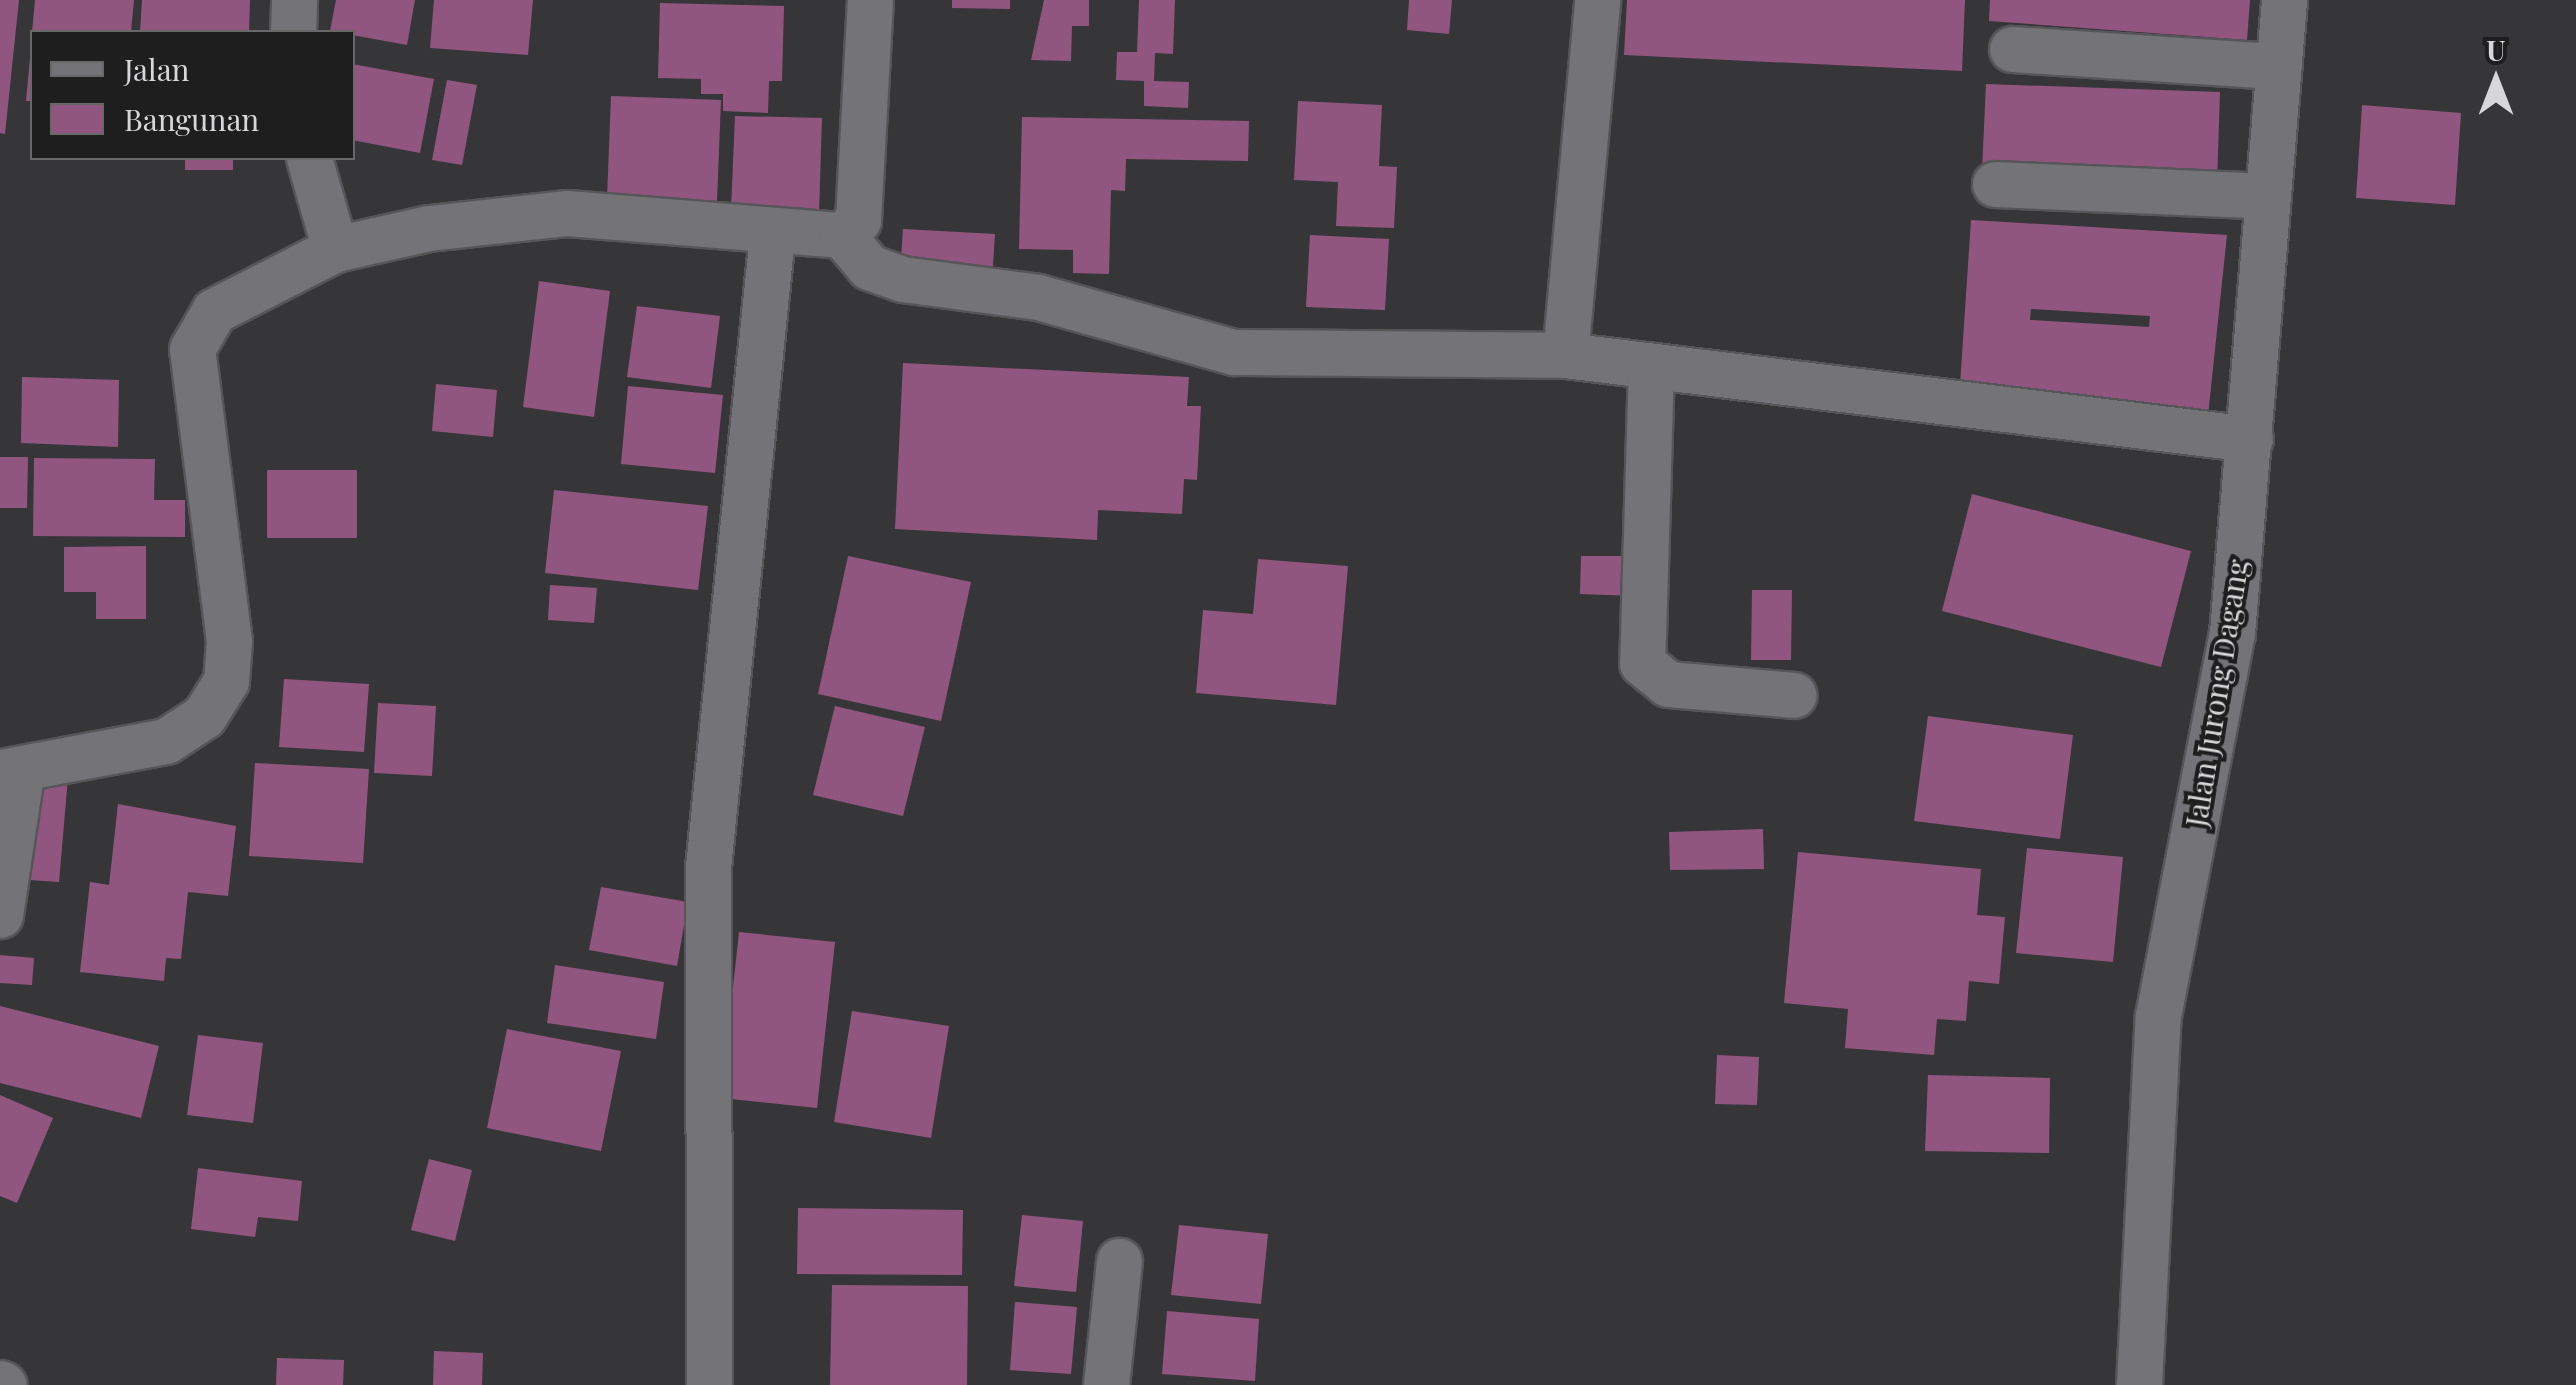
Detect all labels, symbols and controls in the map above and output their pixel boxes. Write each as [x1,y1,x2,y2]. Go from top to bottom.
legend [30,30,355,160]
north arrow [2446,30,2546,130]
text: U [2486,31,2506,68]
text: Jalan [124,49,190,89]
text: Bangunan [124,99,259,139]
street label: Jalan Jurong Dagang [2177,557,2255,829]

